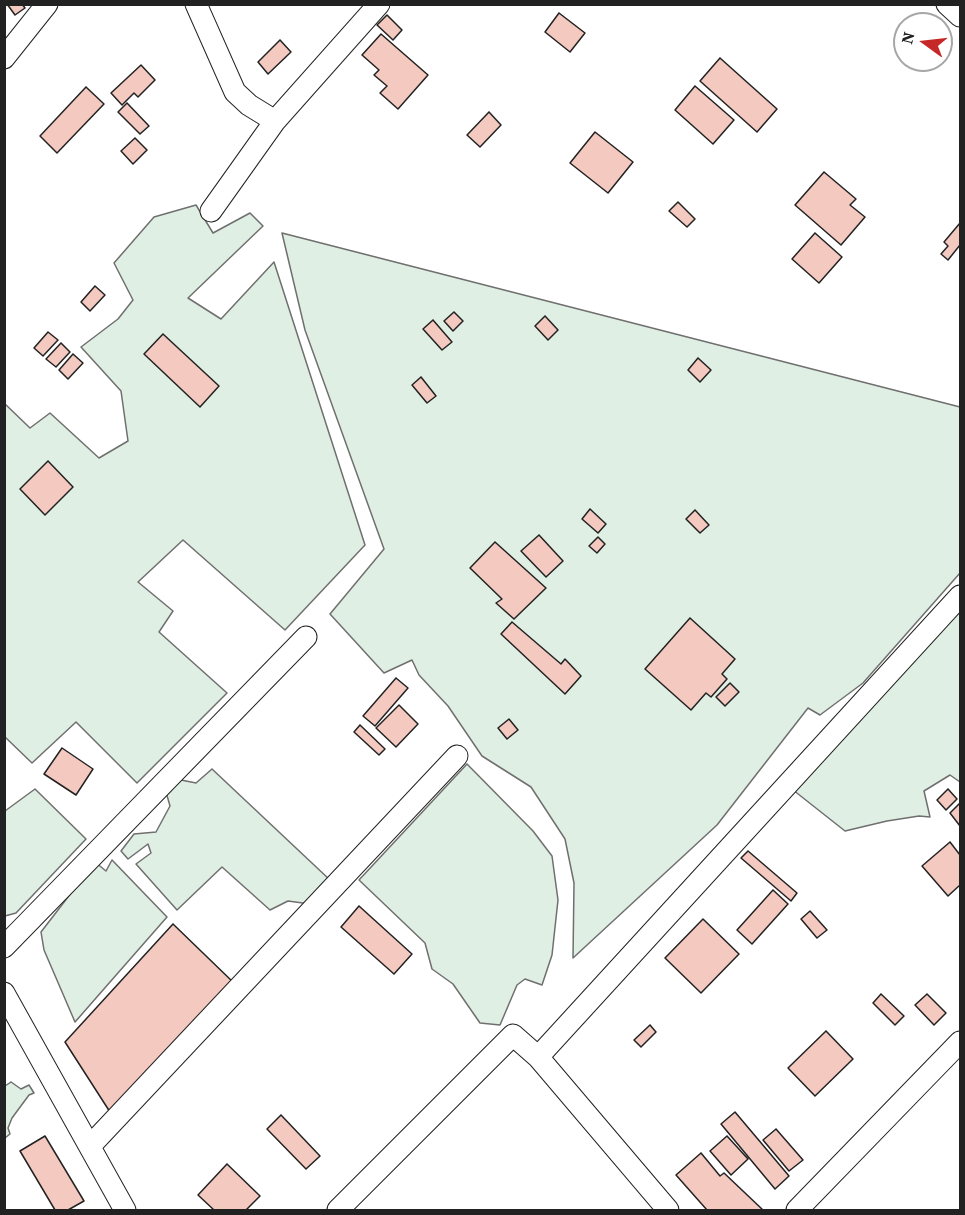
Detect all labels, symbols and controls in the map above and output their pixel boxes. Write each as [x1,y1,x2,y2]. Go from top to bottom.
north arrow [893,12,953,72]
text: N [895,29,920,46]

